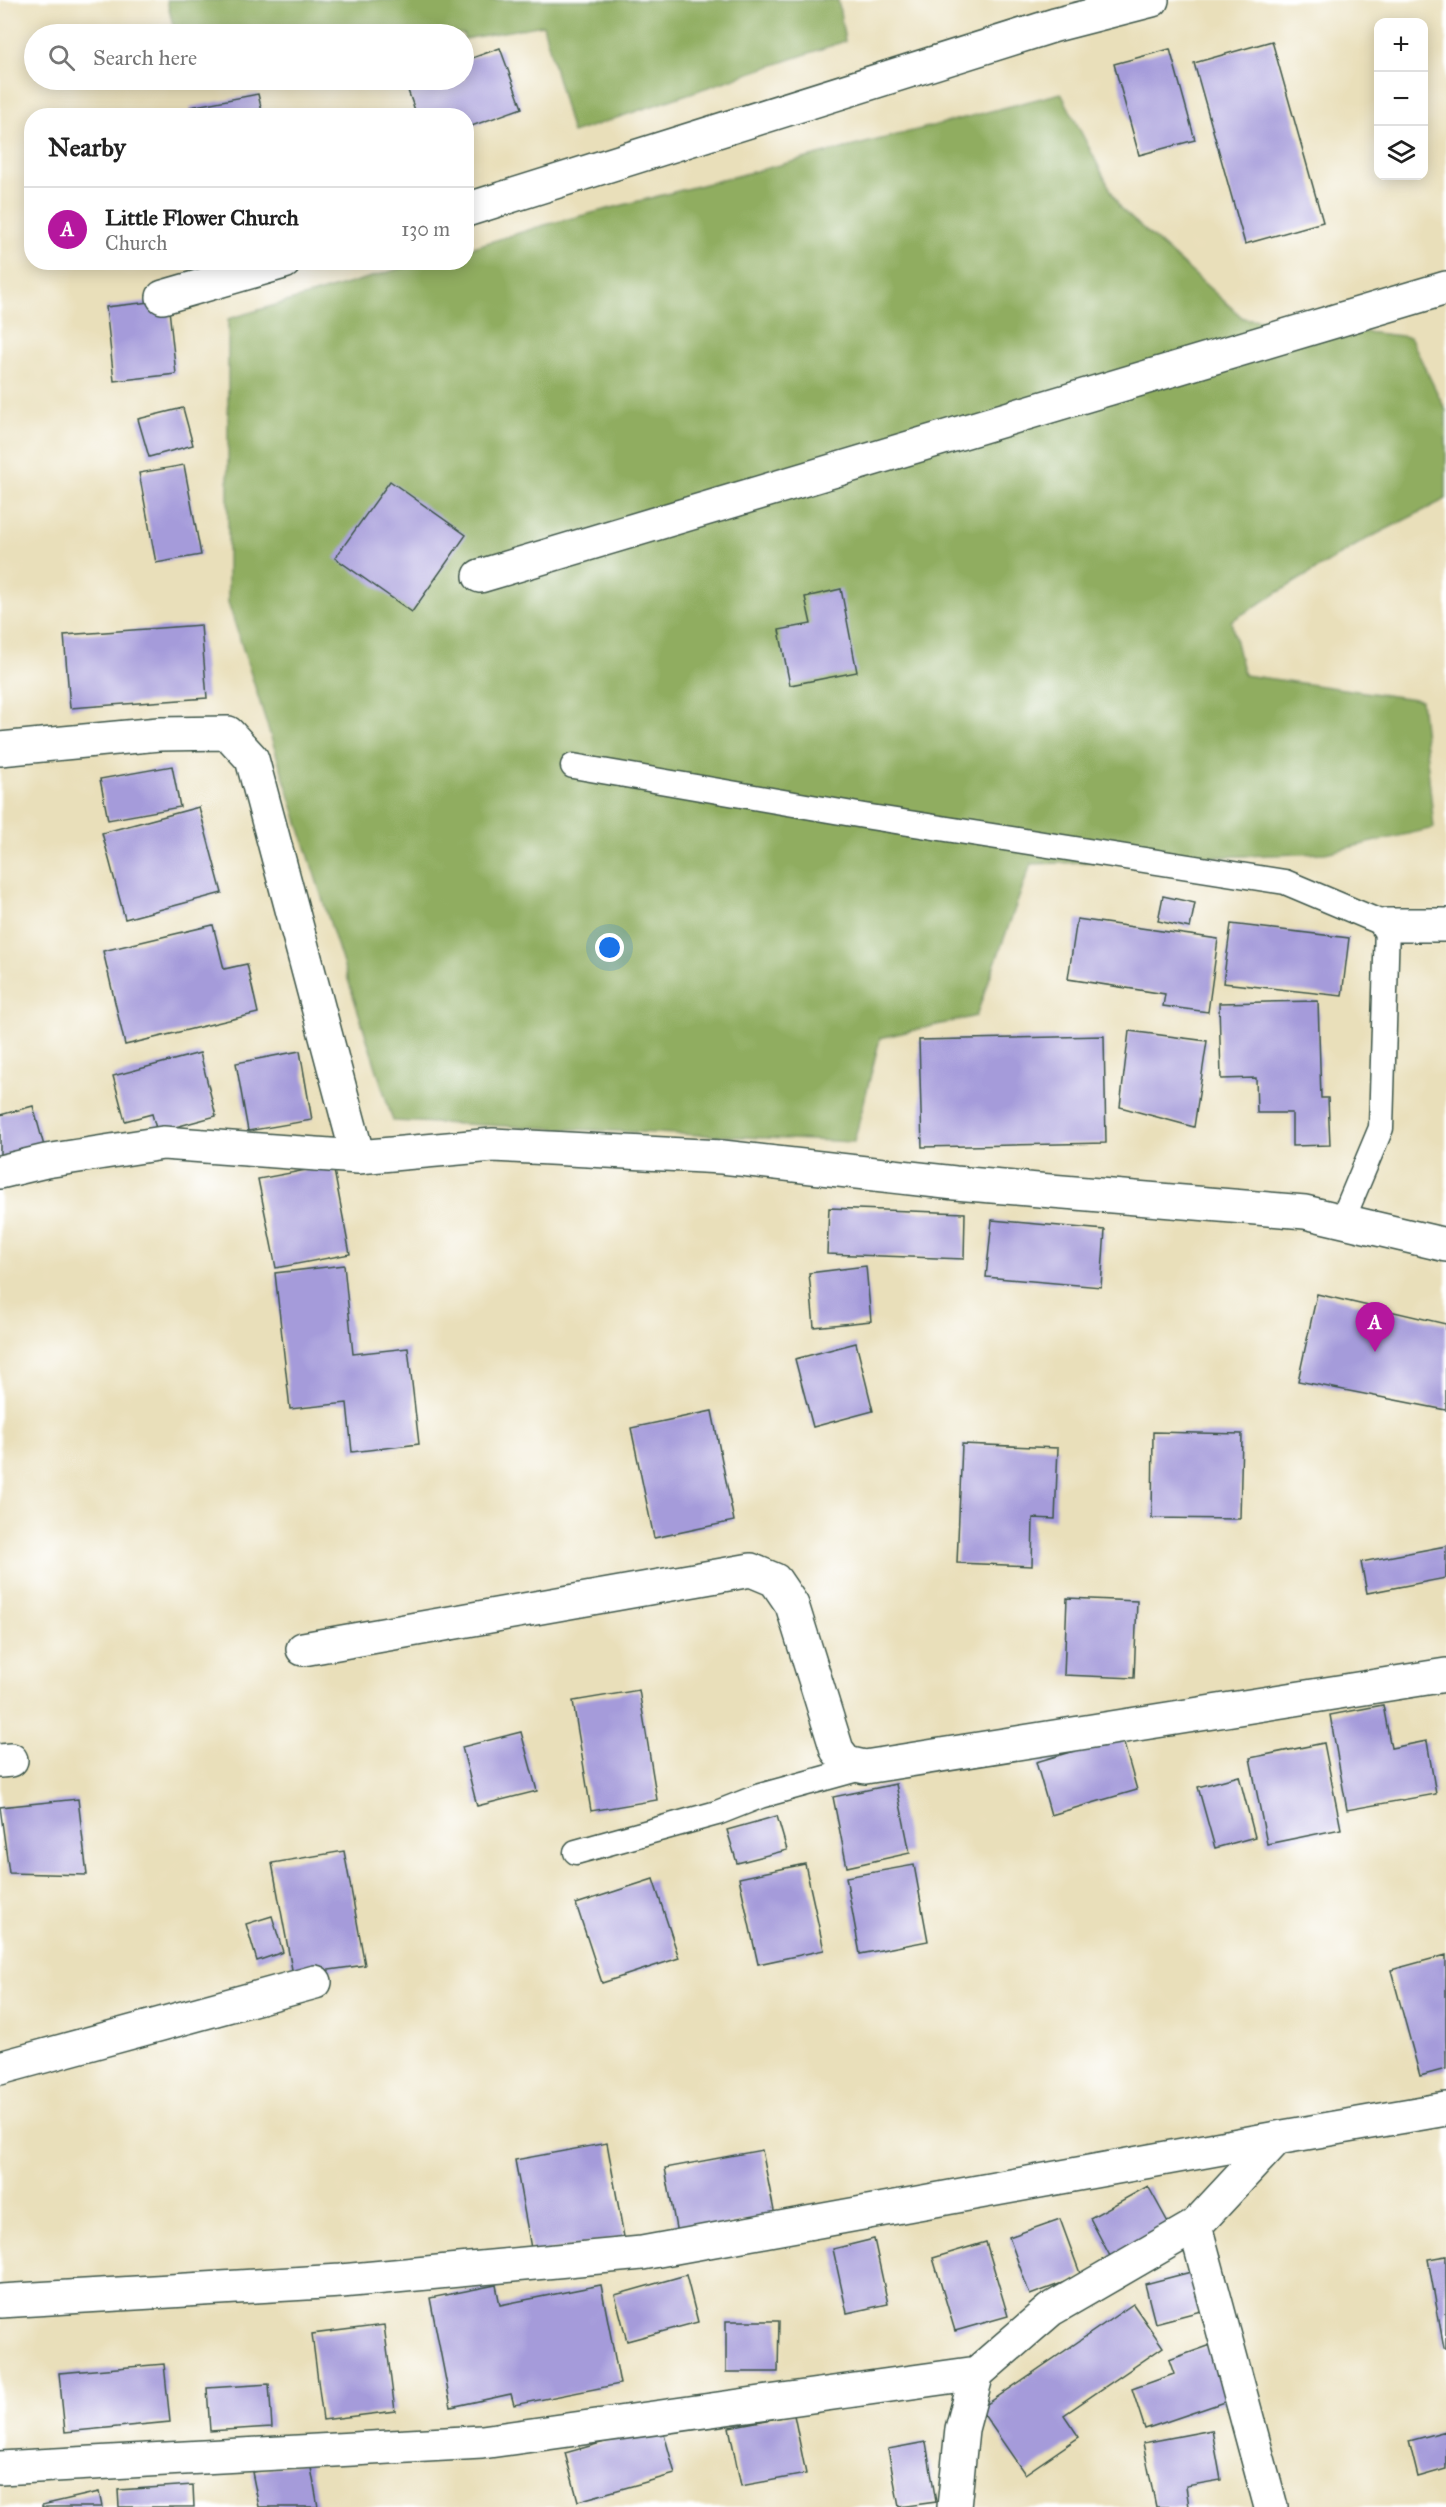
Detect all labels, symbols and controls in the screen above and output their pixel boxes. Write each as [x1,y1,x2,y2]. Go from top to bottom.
map controls [1374,18,1428,180]
button: + [1374,18,1428,72]
search box [24,24,474,90]
icon: search [45,41,78,74]
text: Search here [93,44,197,71]
button: − [1374,72,1428,126]
button: layers [1374,126,1428,180]
text: Nearby [48,131,126,163]
text: Little Flower Church [105,204,299,231]
text: A [61,217,74,241]
text: 130 m [401,217,450,241]
text: Church [105,231,167,255]
your location [595,933,624,962]
pin: A [1356,1302,1394,1352]

